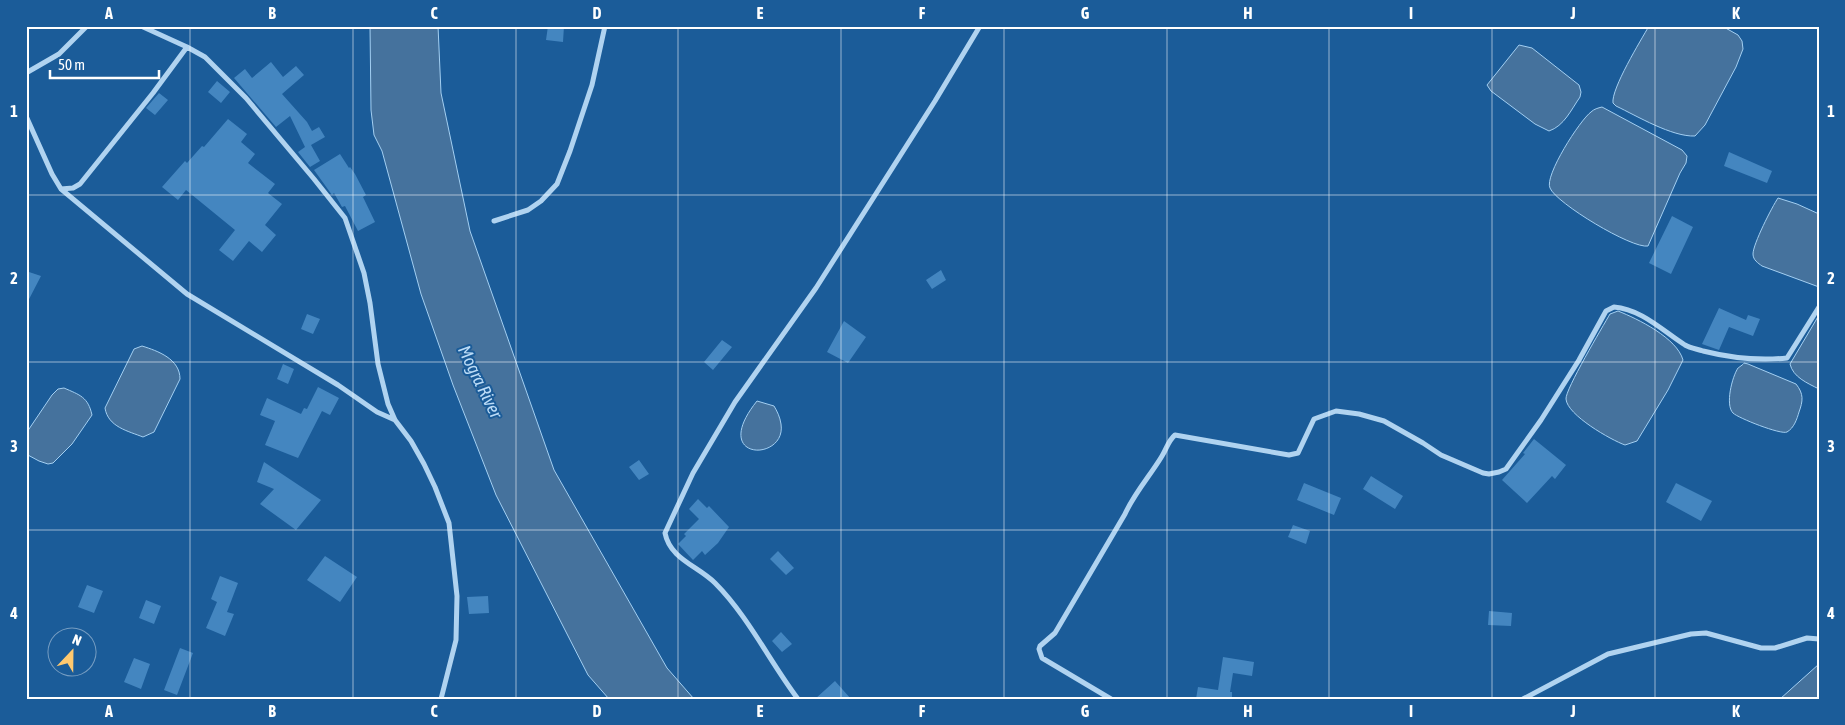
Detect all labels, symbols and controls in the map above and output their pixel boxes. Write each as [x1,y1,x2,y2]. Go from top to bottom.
text: A [104,4,113,22]
text: B [268,4,276,22]
text: C [430,4,438,22]
text: D [593,4,602,22]
text: E [757,4,764,22]
text: F [919,4,926,22]
text: G [1081,4,1090,22]
text: H [1243,4,1253,22]
text: I [1409,4,1413,22]
text: J [1569,4,1576,22]
text: K [1732,4,1740,22]
scale bar [50,48,159,80]
text: 50 m [58,56,85,73]
text: 1 [10,102,18,120]
text: 1 [1827,102,1835,120]
text: 2 [10,269,18,287]
text: 2 [1827,269,1835,287]
water label: Mogra River [454,342,507,422]
text: 3 [10,437,18,455]
text: 3 [1827,437,1835,455]
text: 4 [9,604,18,622]
text: 4 [1826,604,1835,622]
north arrow [48,628,98,678]
text: N [70,631,84,649]
text: A [104,702,113,720]
text: B [268,702,276,720]
text: C [430,702,438,720]
text: D [593,702,602,720]
text: E [757,702,764,720]
text: F [919,702,926,720]
text: G [1081,702,1090,720]
text: H [1243,702,1253,720]
text: I [1409,702,1413,720]
text: J [1569,702,1576,720]
text: K [1732,702,1740,720]

